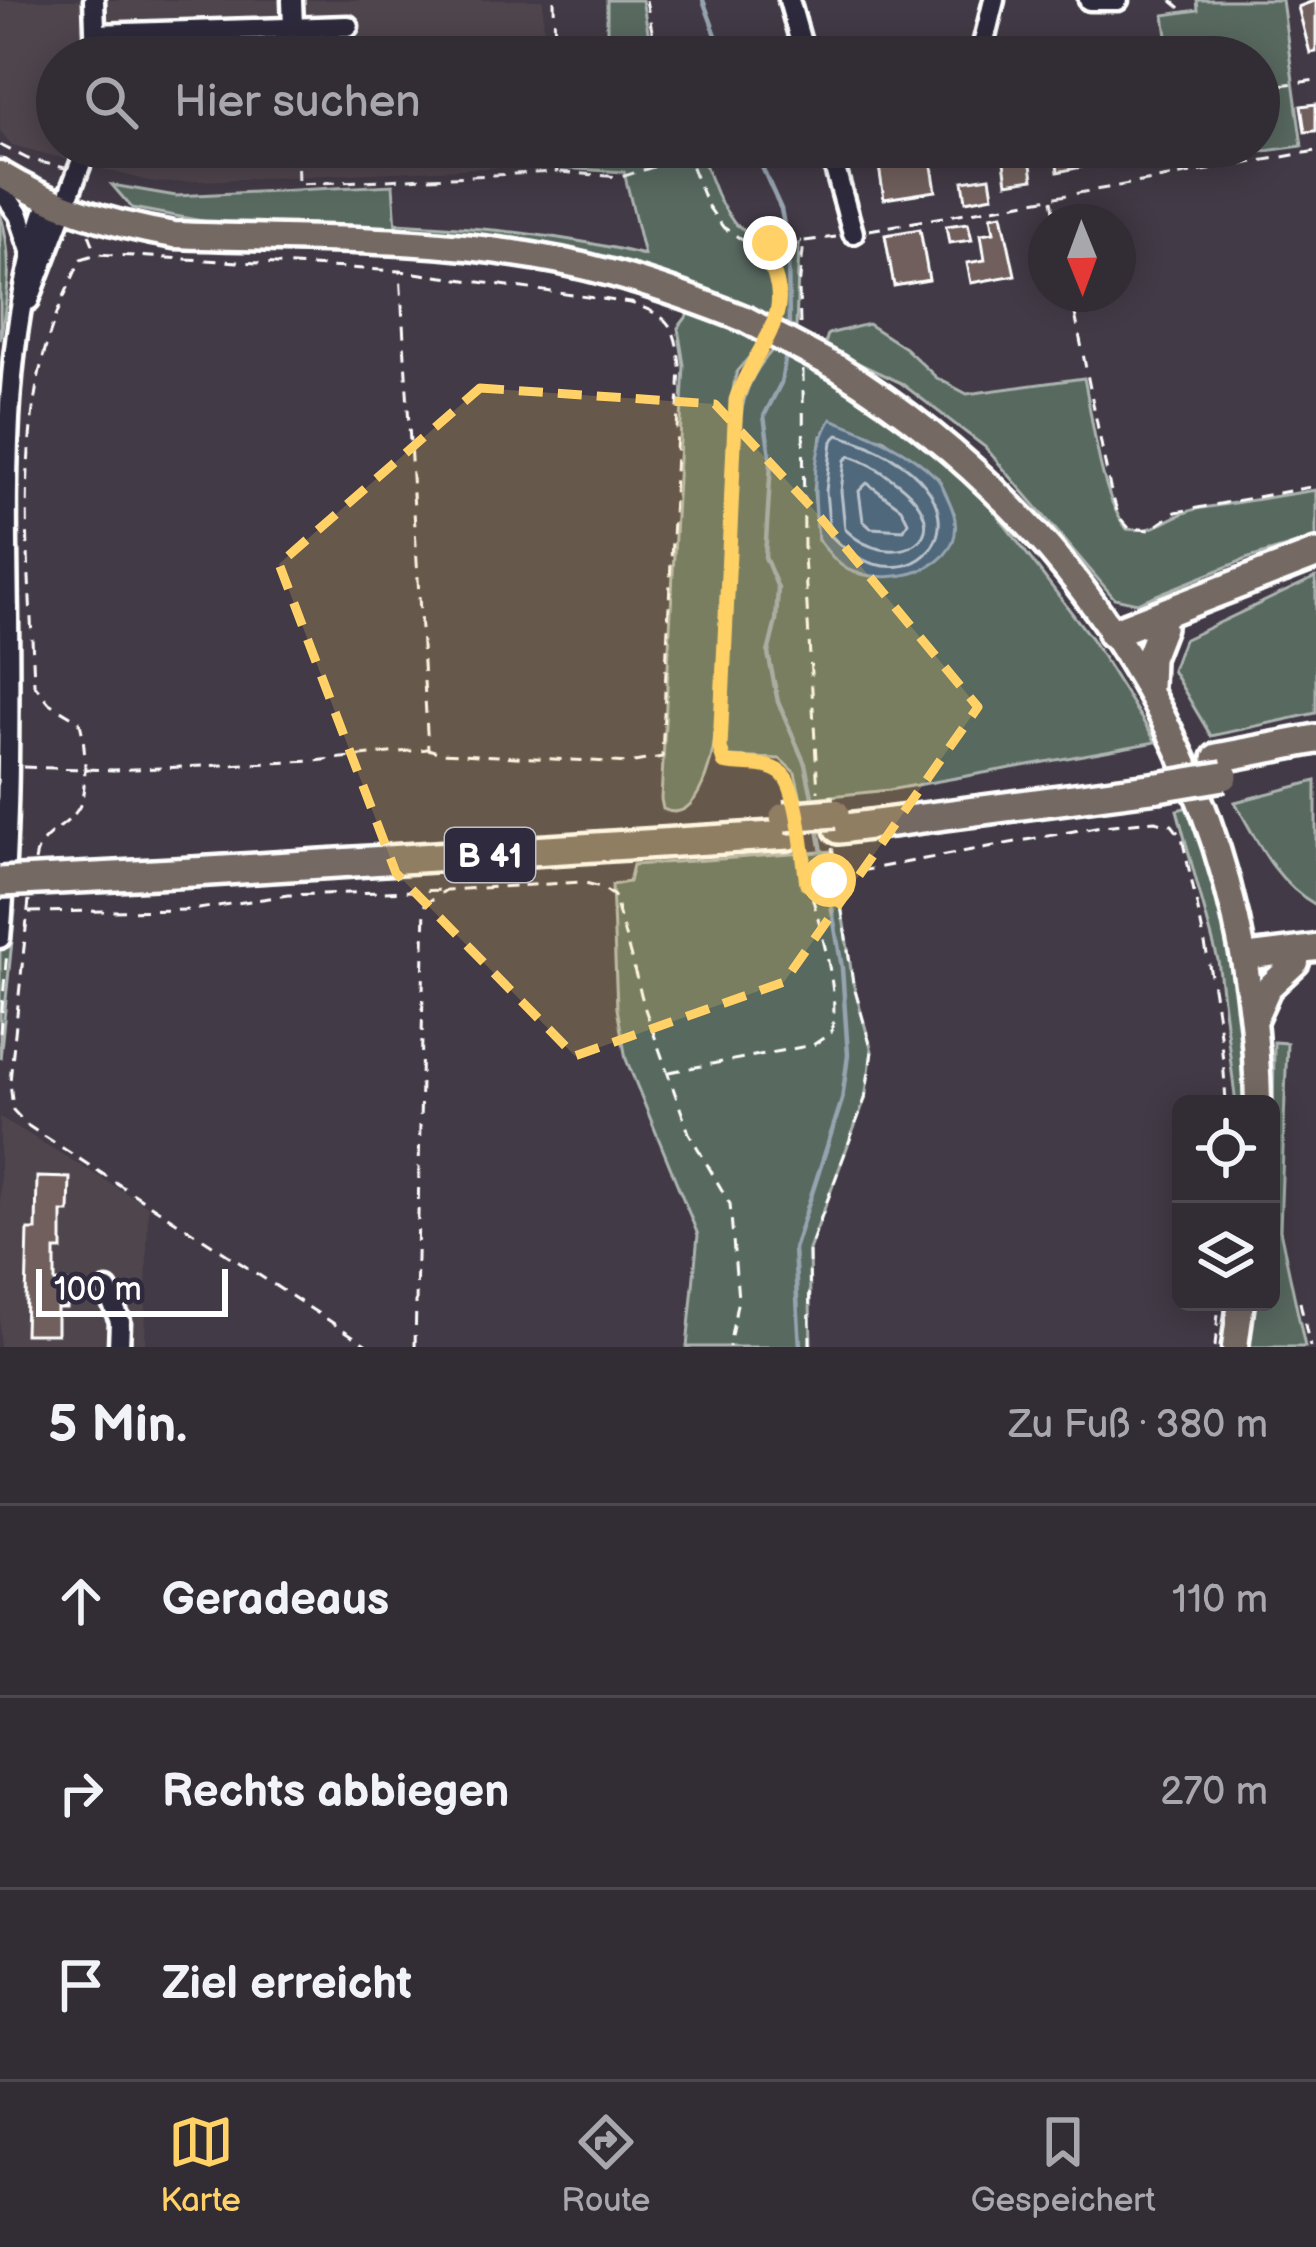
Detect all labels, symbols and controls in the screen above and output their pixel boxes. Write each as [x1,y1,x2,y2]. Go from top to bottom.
search box [36,36,1280,168]
icon: search [78,69,144,135]
text: Hier suchen [174,75,421,130]
north arrow [1028,204,1136,312]
route end [743,216,797,270]
road number: B 41 [445,828,535,882]
route start [802,853,856,907]
map controls [1172,1095,1280,1311]
button: locate [1172,1095,1280,1203]
button: layers [1172,1203,1280,1311]
scale bar [36,1263,228,1316]
text: 100 m [54,1270,142,1310]
text: 5 Min. [48,1395,187,1456]
text: Zu Fuß · 380 m [1008,1402,1268,1449]
icon: ahead [48,1568,114,1634]
text: Geradeaus [162,1573,389,1628]
text: 110 m [1172,1577,1268,1624]
icon: right [48,1760,114,1826]
text: Rechts abbiegen [162,1765,509,1820]
text: 270 m [1160,1769,1268,1816]
icon: arrive [48,1952,114,2018]
text: Ziel erreicht [162,1957,412,2012]
tab: Karte [160,2109,241,2221]
tab: Route [561,2109,650,2221]
tab: Gespeichert [971,2109,1156,2221]

